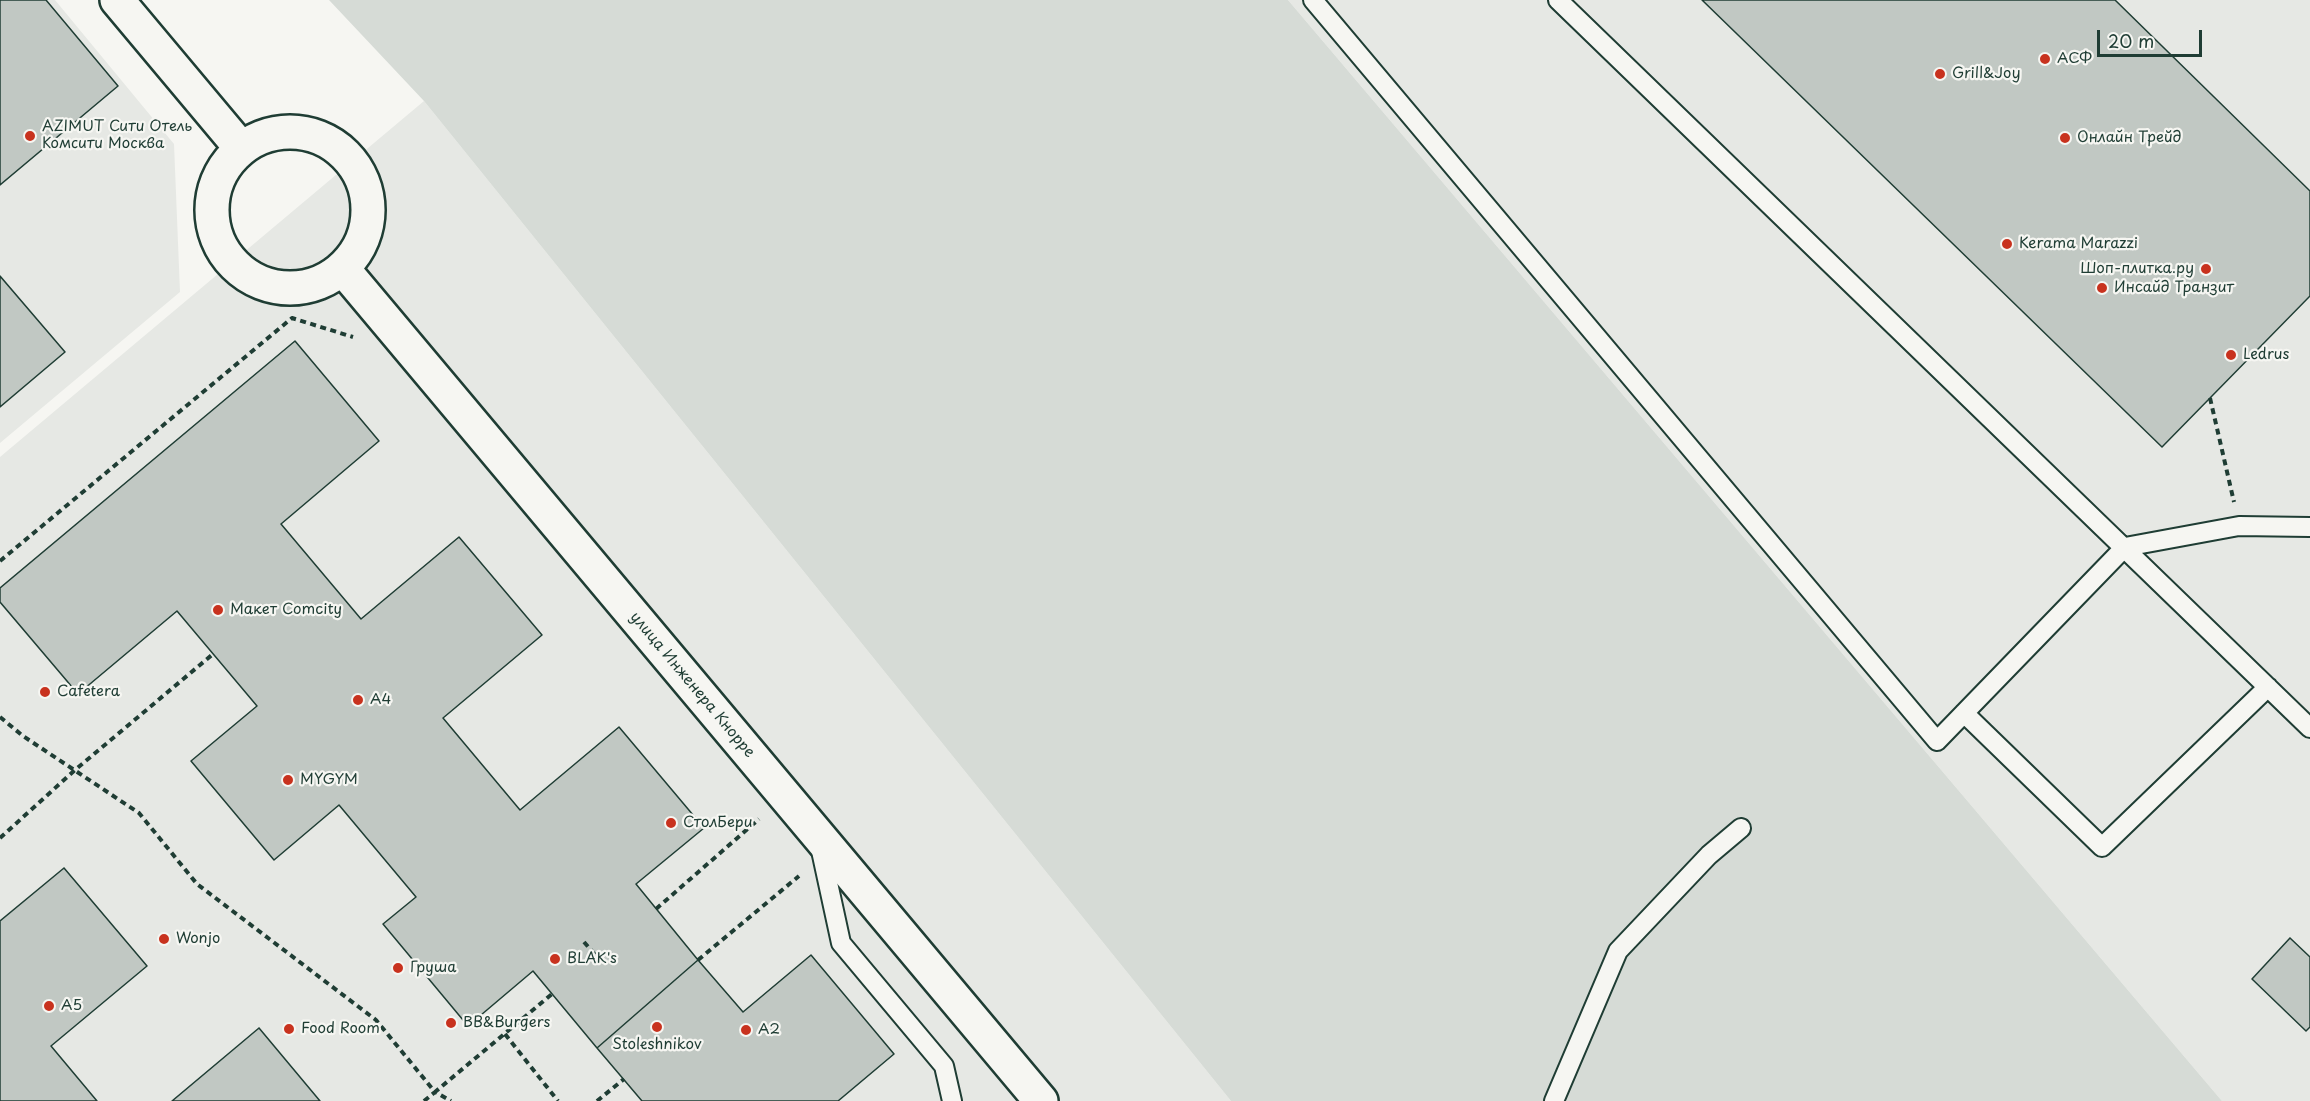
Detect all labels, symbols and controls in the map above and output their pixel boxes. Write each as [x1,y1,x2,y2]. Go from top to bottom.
scale bar [2100,18,2205,56]
text: 20 m [2108,27,2154,54]
place label: АСФ [2057,50,2092,68]
marker: АСФ [2038,52,2052,66]
place label: Grill&Joy [1952,65,2020,83]
marker: Grill&Joy [1933,67,1947,81]
place label: AZIMUT Сити Отель Комсити Москва [42,118,192,153]
marker: AZIMUT Сити Отель Комсити Москва [23,129,37,143]
place label: Онлайн Трейд [2077,129,2181,147]
marker: Онлайн Трейд [2058,131,2072,145]
place label: Kerama Marazzi [2019,235,2138,253]
marker: Kerama Marazzi [2000,237,2014,251]
place label: Шоп-плитка.ру [2080,260,2194,278]
marker: Шоп-плитка.ру [2199,262,2213,276]
place label: Инсайд Транзит [2114,279,2234,297]
marker: Инсайд Транзит [2095,281,2109,295]
place label: Ledrus [2243,346,2289,364]
marker: Ledrus [2224,348,2238,362]
place label: Макет Comcity [230,601,342,619]
marker: Макет Comcity [211,603,225,617]
street label: улица Инженера Кнорре [626,609,758,761]
place label: Cafetera [57,683,120,701]
marker: Cafetera [38,685,52,699]
place label: А4 [370,691,391,709]
marker: А4 [351,693,365,707]
place label: MYGYM [300,771,358,789]
marker: MYGYM [281,773,295,787]
place label: СтолБери [683,814,753,832]
marker: СтолБери [664,816,678,830]
place label: Wonjo [176,930,220,948]
marker: Wonjo [157,932,171,946]
place label: BLAK's [567,950,617,968]
marker: BLAK's [548,952,562,966]
place label: Груша [410,959,457,977]
marker: Груша [391,961,405,975]
place label: А5 [61,997,82,1015]
marker: А5 [42,999,56,1013]
place label: BB&Burgers [463,1014,550,1032]
marker: BB&Burgers [444,1016,458,1030]
place label: Food Room [301,1020,380,1038]
marker: Stoleshnikov [650,1020,664,1034]
place label: А2 [758,1021,780,1039]
marker: Food Room [282,1022,296,1036]
marker: А2 [739,1023,753,1037]
place label: Stoleshnikov [612,1036,702,1054]

